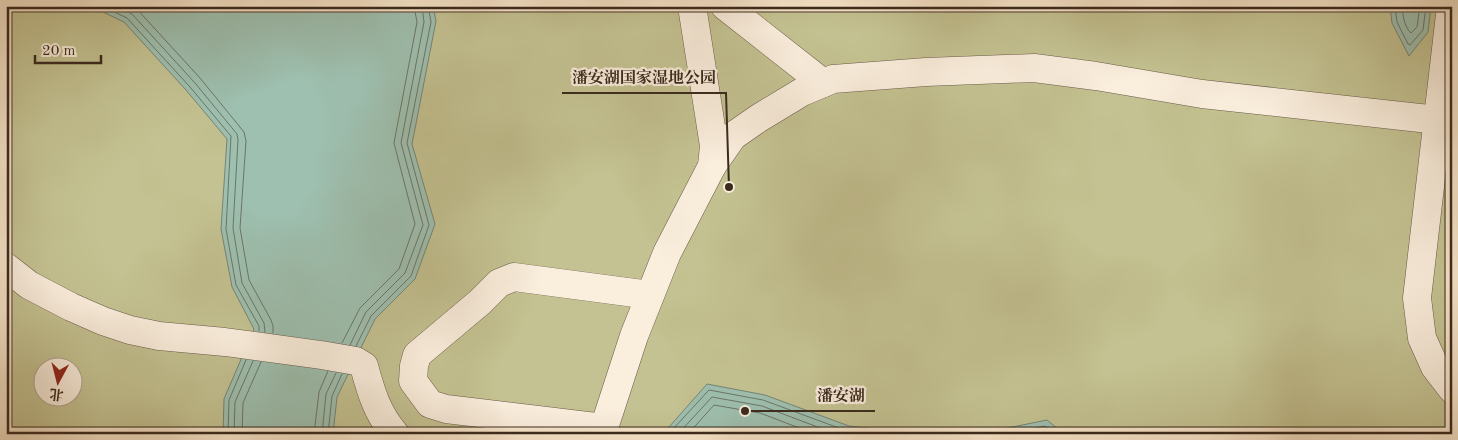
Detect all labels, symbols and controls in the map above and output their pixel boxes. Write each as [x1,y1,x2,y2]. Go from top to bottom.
scale bar [35,32,101,64]
text: 20 m [42,44,76,59]
callout: 潘安湖国家湿地公园 [562,62,726,93]
text: 潘安湖国家湿地公园 [572,68,716,87]
north arrow [32,358,82,408]
callout: 潘安湖 [807,380,875,411]
text: 北 [49,386,64,403]
text: 潘安湖 [817,386,865,405]

